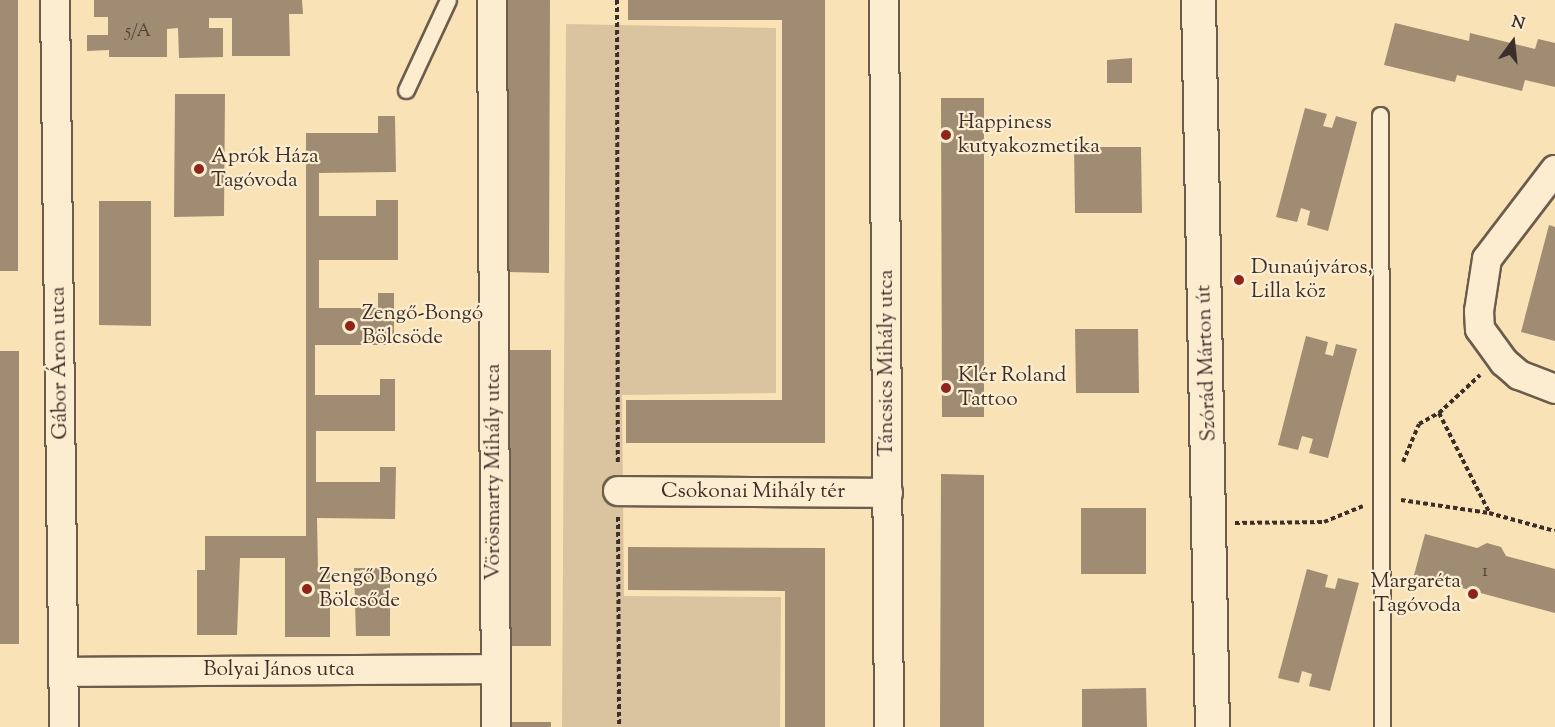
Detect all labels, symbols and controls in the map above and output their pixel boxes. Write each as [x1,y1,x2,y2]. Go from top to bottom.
text: N [1509,11,1527,37]
north arrow [1483,12,1543,72]
house number: 5/A [125,21,151,43]
place label: Happiness kutyakozmetika [958,110,1100,160]
marker: Happiness kutyakozmetika [939,128,953,142]
place label: Aprók Háza Tagóvoda [211,144,319,194]
marker: Aprók Háza Tagóvoda [192,162,206,176]
place label: Dunaújváros, Lilla köz [1251,255,1373,305]
street label: Táncsics Mihály utca [874,270,900,456]
marker: Dunaújváros, Lilla köz [1232,273,1246,287]
street label: Szórád Márton út [1192,284,1222,442]
street label: Gábor Áron utca [46,286,74,440]
place label: Zengő-Bongó Bölcsöde [362,301,483,351]
marker: Zengő-Bongó Bölcsöde [343,319,357,333]
street label: Vörösmarty Mihály utca [481,363,507,581]
place label: Klér Roland Tattoo [958,363,1066,413]
marker: Klér Roland Tattoo [939,381,953,395]
street label: Csokonai Mihály tér [661,479,845,505]
house number: 1 [1482,561,1488,583]
place label: Zengő Bongó Bölcsőde [319,564,437,614]
place label: Margaréta Tagóvoda [1370,569,1461,619]
marker: Zengő Bongó Bölcsőde [300,582,314,596]
marker: Margaréta Tagóvoda [1466,587,1480,601]
street label: Bolyai János utca [203,657,355,683]

